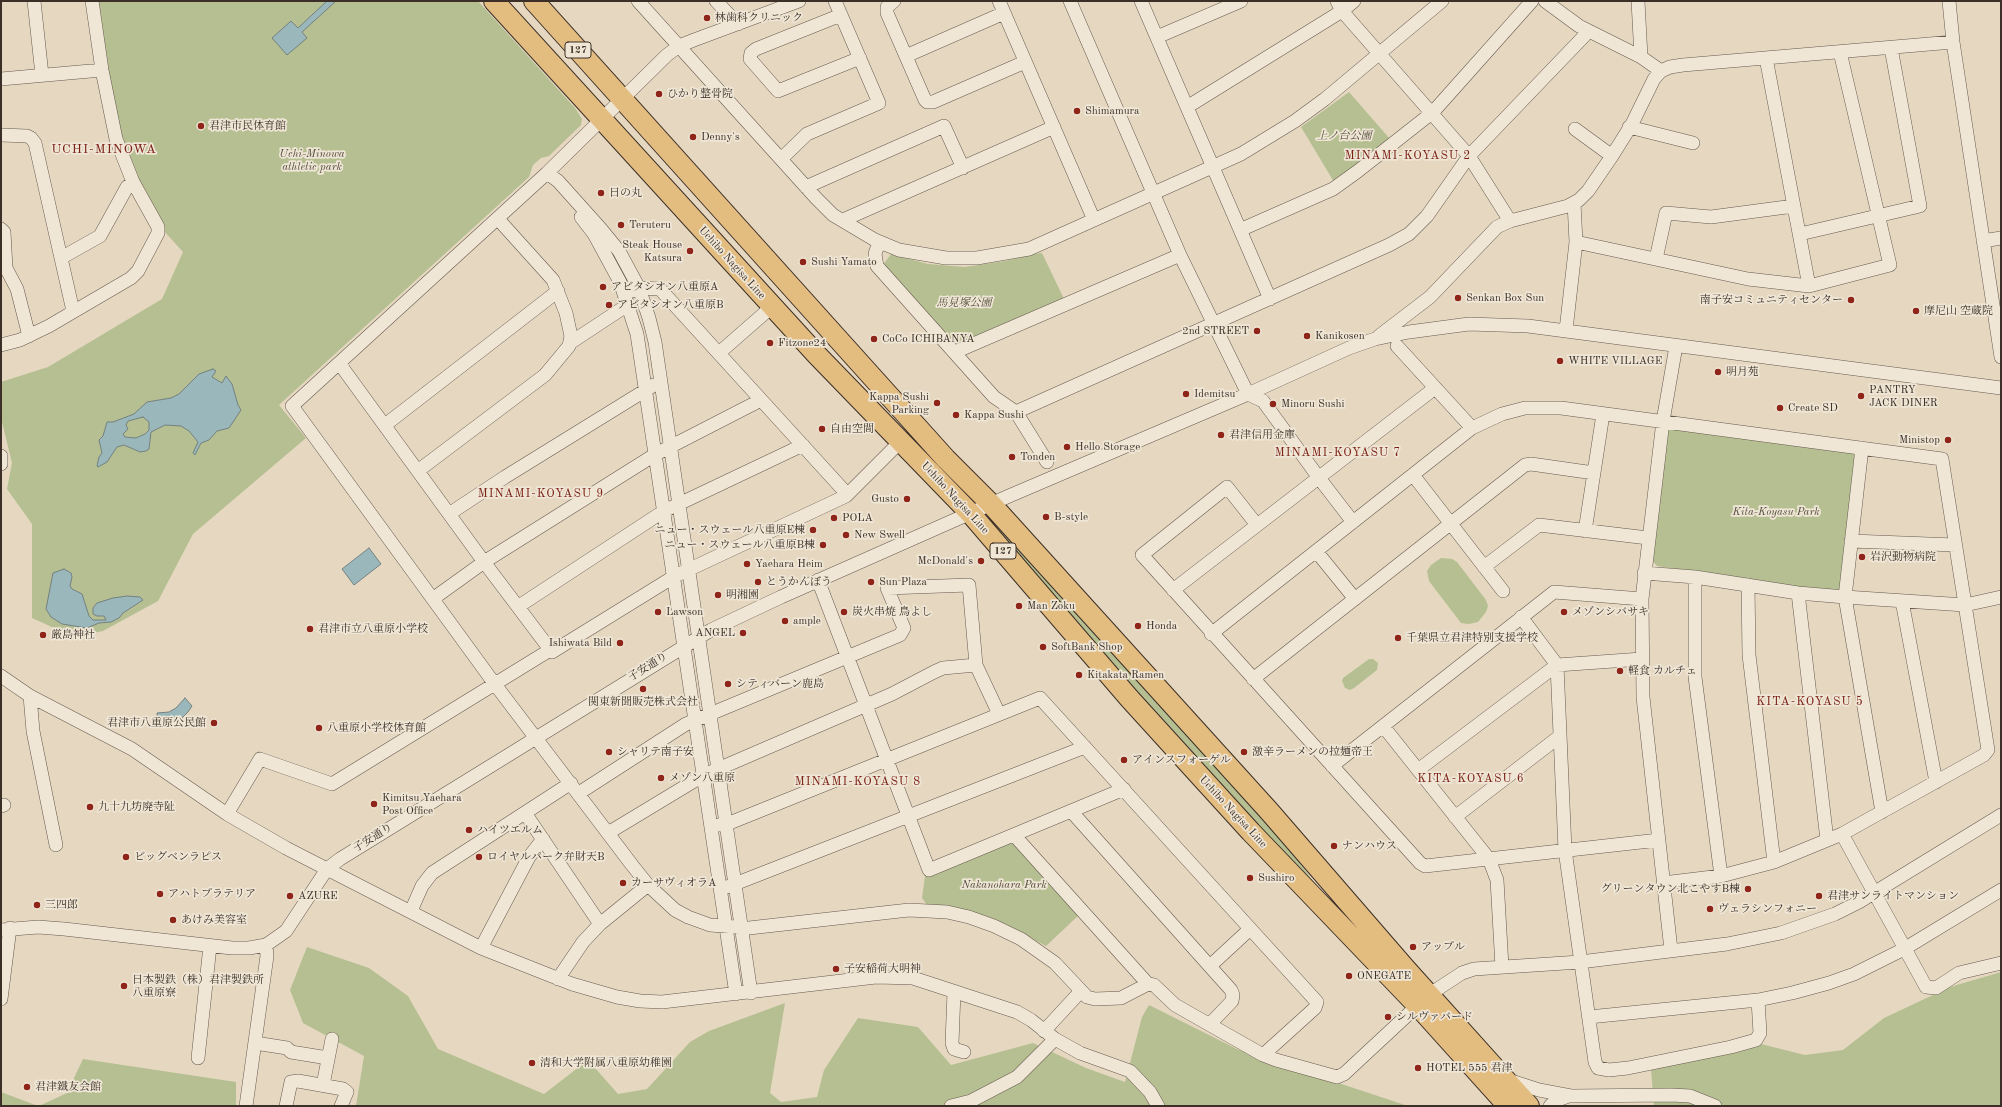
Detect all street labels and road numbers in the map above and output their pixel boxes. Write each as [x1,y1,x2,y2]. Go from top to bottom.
road number: 127 [565,42,591,58]
street label: Uchibo Nagisa Line [696,224,768,302]
street label: Uchibo Nagisa Line [918,459,992,537]
road number: 127 [990,543,1016,559]
street label: 子安通り [626,650,670,684]
street label: Uchibo Nagisa Line [1196,773,1270,851]
street label: 子安通り [351,821,395,855]

